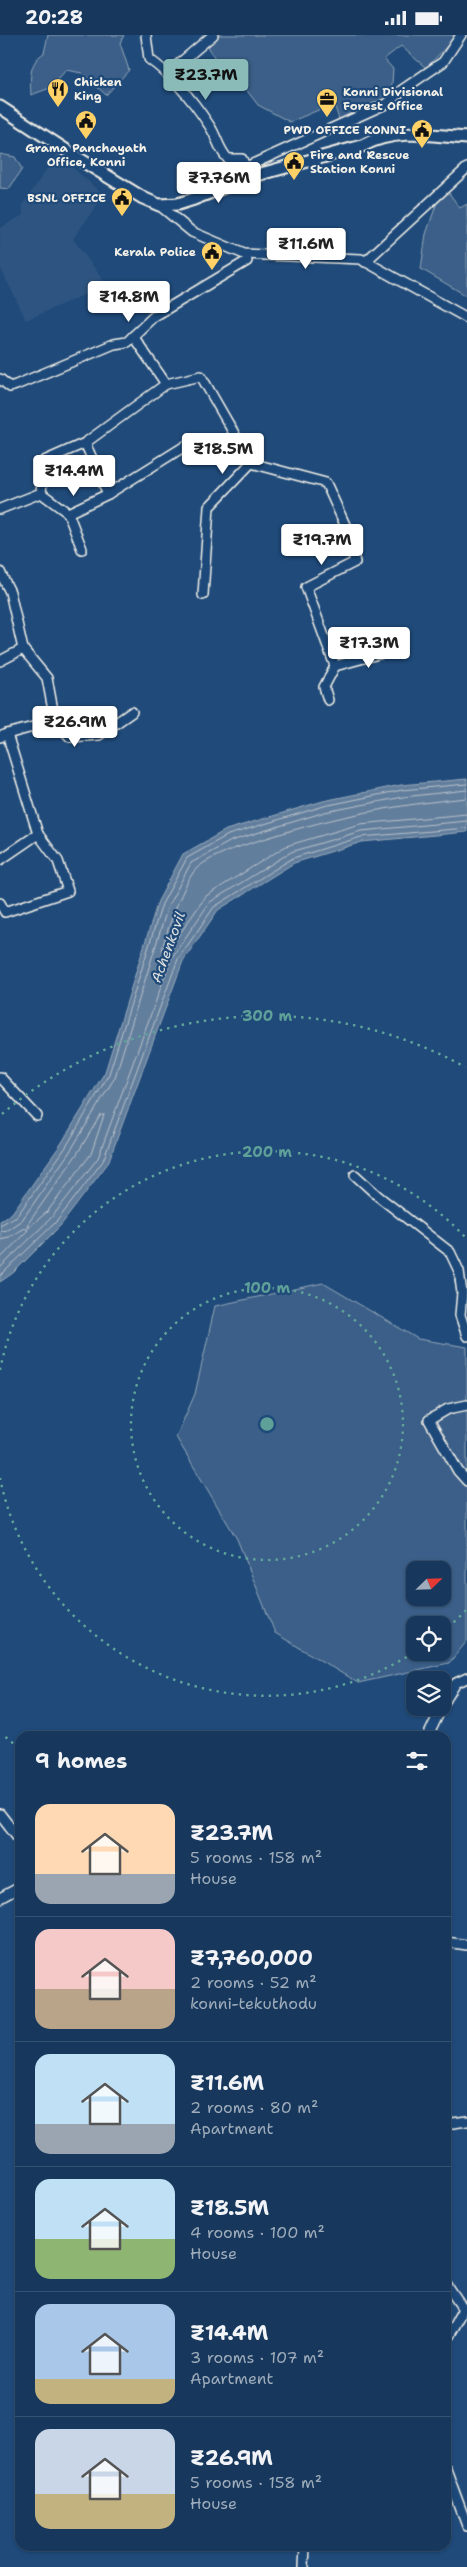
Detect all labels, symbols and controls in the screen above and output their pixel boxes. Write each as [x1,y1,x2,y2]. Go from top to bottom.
text: 20:28 [25,5,83,30]
pin: ₹23.7M [165,58,247,101]
text: ₹23.7M [174,64,238,85]
place label: Chicken King [74,74,122,104]
restaurant icon: Chicken King [46,77,70,108]
place label: Konni Divisional Forest Office [343,84,443,114]
office icon: Konni Divisional Forest Office [315,87,339,118]
public building icon: Grama Panchayath Office, Konni [74,109,98,140]
public building icon: PWD OFFICE KONNI [410,118,434,149]
place label: PWD OFFICE KONNI [283,122,406,138]
place label: Grama Panchayath Office, Konni [25,140,147,170]
place label: Fire and Rescue Station Konni [310,147,409,177]
public building icon: Fire and Rescue Station Konni [282,150,306,181]
pin: ₹7.76M [178,161,260,204]
text: ₹7.76M [188,167,250,188]
public building icon: BSNL OFFICE [110,186,134,217]
place label: BSNL OFFICE [27,190,106,206]
pin: ₹11.6M [265,227,347,270]
text: ₹11.6M [278,233,334,254]
public building icon: Kerala Police [200,240,224,271]
place label: Kerala Police [114,244,196,260]
pin: ₹14.8M [88,281,170,323]
text: ₹14.8M [99,286,159,307]
pin: ₹18.5M [182,433,264,475]
text: ₹18.5M [193,438,253,459]
pin: ₹14.4M [33,455,115,497]
text: ₹14.4M [44,460,104,481]
pin: ₹19.7M [281,523,363,566]
text: ₹19.7M [292,529,352,550]
pin: ₹17.3M [328,627,410,669]
text: ₹17.3M [339,632,399,653]
pin: ₹26.9M [34,705,116,748]
text: ₹26.9M [43,711,107,732]
water label: Achenkovil [147,909,189,985]
text: 300 m [242,1006,292,1026]
text: 200 m [242,1142,292,1162]
text: 100 m [244,1278,290,1298]
centre of rings [258,1415,276,1433]
north arrow [406,1561,451,1606]
map controls [406,1561,451,1716]
button: locate [406,1616,451,1661]
button: layers [406,1671,451,1716]
text: 9 homes [35,1747,127,1775]
icon: filters [403,1747,431,1775]
text: ₹23.7M [190,1819,273,1847]
icon: home [75,1824,135,1884]
text: 5 rooms · 158 m² [190,1847,322,1868]
text: House [190,1868,237,1889]
text: ₹7,760,000 [190,1944,313,1972]
icon: home [75,1949,135,2009]
text: 2 rooms · 52 m² [190,1972,317,1993]
text: konni-tekuthodu [190,1993,317,2014]
text: ₹11.6M [190,2069,264,2097]
icon: home [75,2074,135,2134]
text: 2 rooms · 80 m² [190,2097,318,2118]
text: Apartment [190,2118,273,2139]
text: ₹18.5M [190,2194,269,2222]
icon: home [75,2199,135,2259]
text: 4 rooms · 100 m² [190,2222,325,2243]
text: House [190,2243,237,2264]
text: ₹14.4M [190,2319,268,2347]
icon: home [75,2324,135,2384]
text: 3 rooms · 107 m² [190,2347,324,2368]
text: Apartment [190,2368,273,2389]
text: ₹26.9M [190,2444,273,2472]
icon: home [75,2449,135,2509]
text: 5 rooms · 158 m² [190,2472,322,2493]
text: House [190,2493,237,2514]

